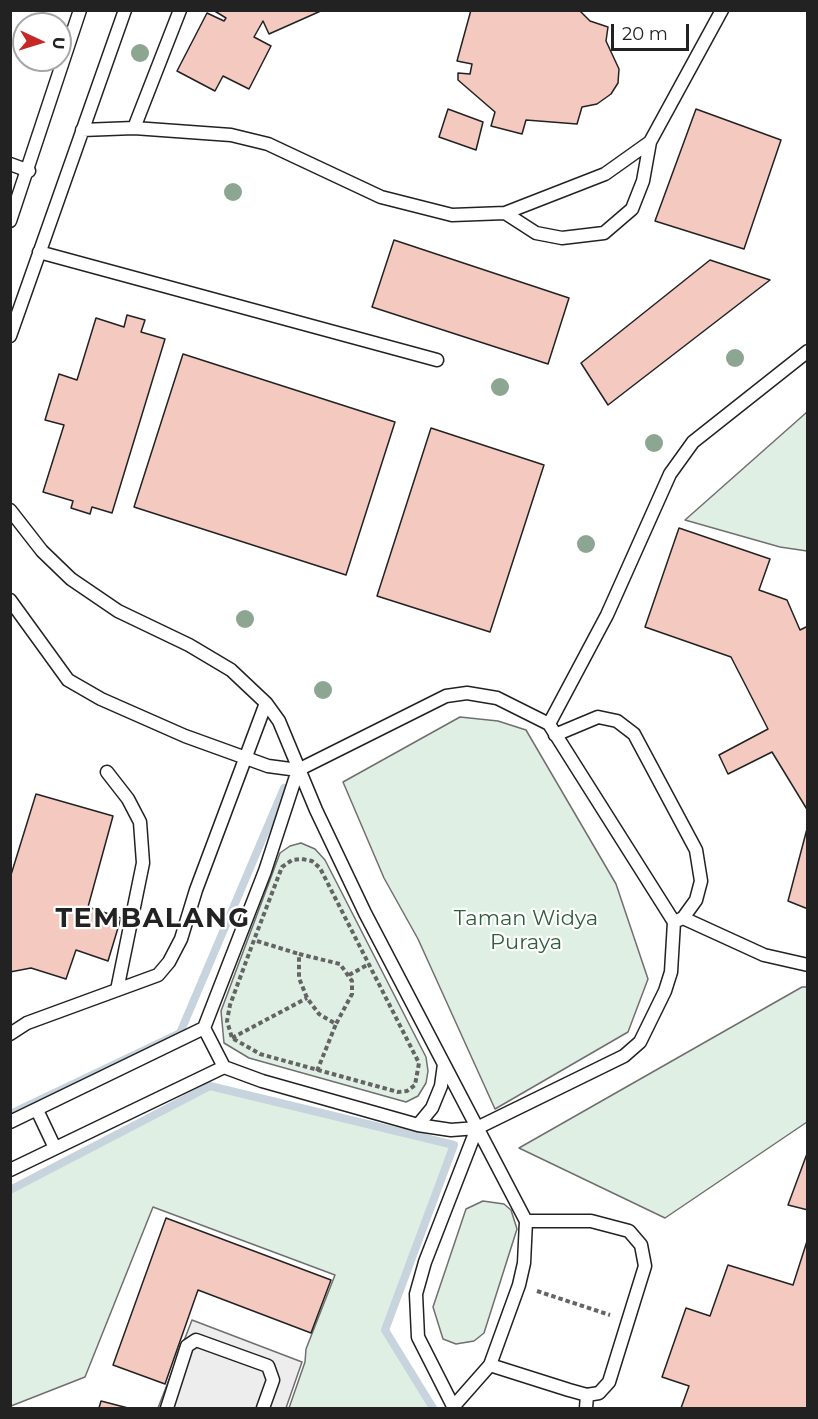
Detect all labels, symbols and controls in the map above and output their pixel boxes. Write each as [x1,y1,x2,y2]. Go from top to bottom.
north arrow [12,12,72,72]
scale bar [614,12,692,50]
text: 20 m [622,23,668,45]
text: U [49,36,68,50]
district label: TEMBALANG [55,903,251,935]
park label: Taman Widya Puraya [454,906,598,956]

